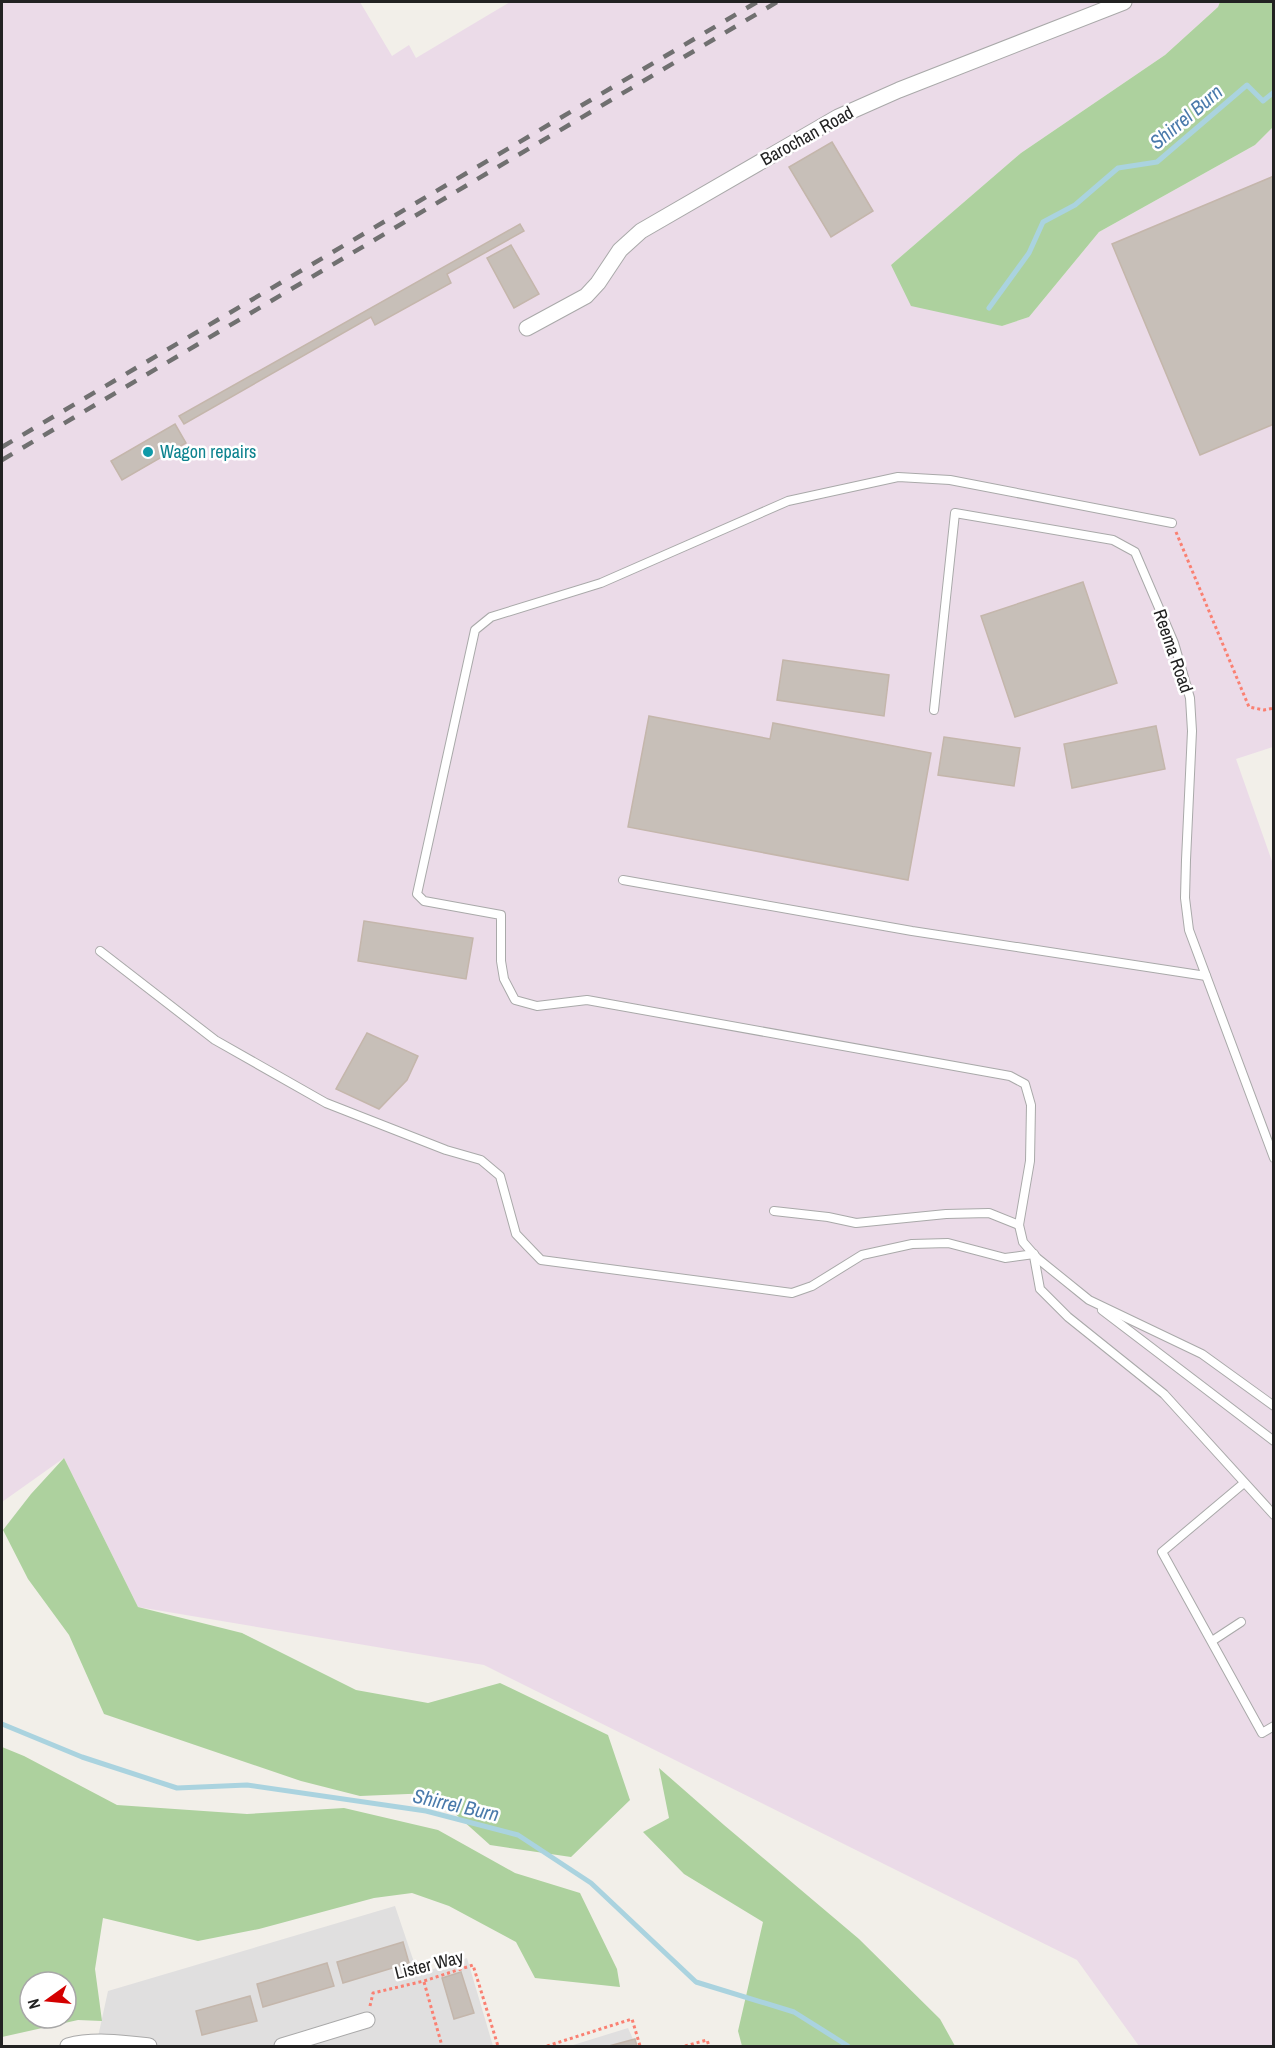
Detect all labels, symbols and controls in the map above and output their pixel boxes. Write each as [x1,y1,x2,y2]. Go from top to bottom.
water label: Shirrel Burn [1143,78,1228,155]
street label: Barochan Road [756,100,858,171]
place label: Wagon repairs [160,439,256,464]
marker: Wagon repairs [141,445,155,459]
street label: Reema Road [1147,606,1199,696]
water label: Shirrel Burn [410,1782,502,1828]
street label: Lister Way [392,1944,466,1985]
north arrow [18,1970,78,2030]
text: N [22,1996,45,2011]

